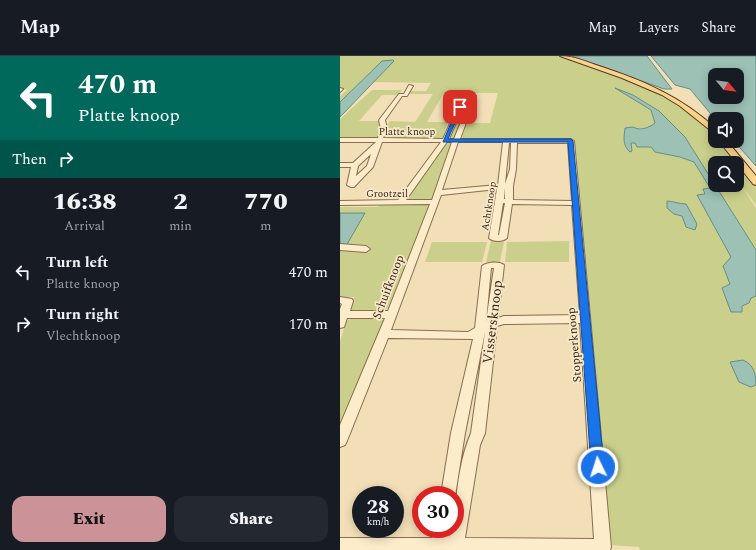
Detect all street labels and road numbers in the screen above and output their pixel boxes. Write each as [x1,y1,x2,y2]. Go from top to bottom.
street label: Platte knoop [379,124,436,140]
street label: Achtknoop [477,180,501,232]
street label: Grootzeil [366,186,408,202]
street label: Schuifknoop [368,252,409,322]
street label: Vissersknoop [477,279,508,365]
street label: Stopperknoop [562,307,587,383]

